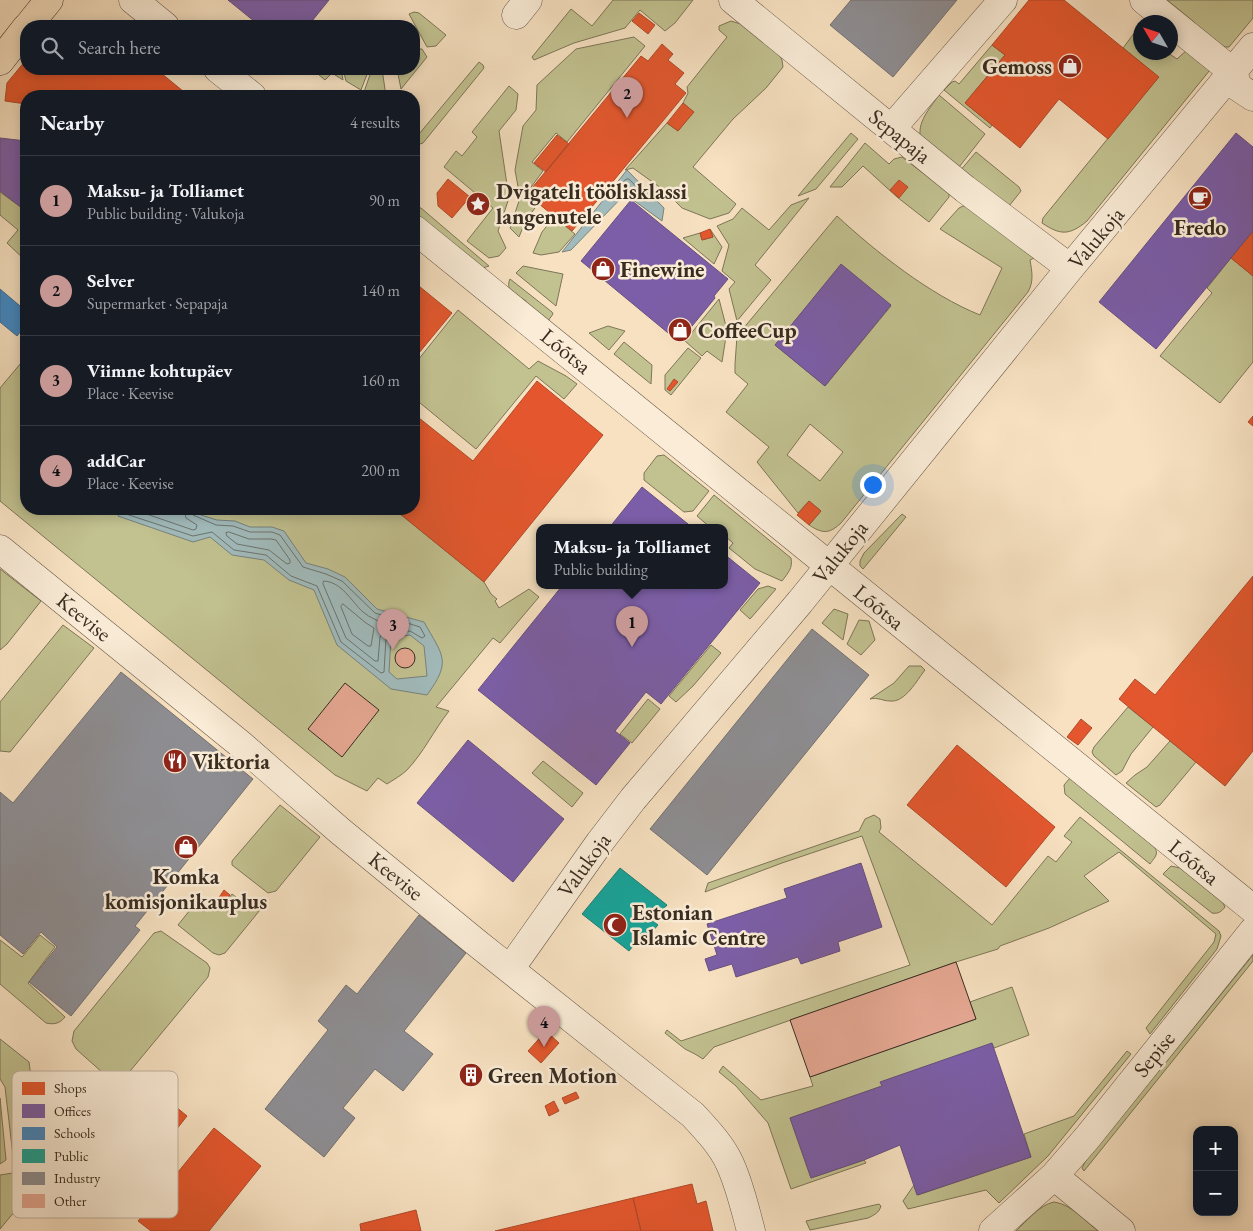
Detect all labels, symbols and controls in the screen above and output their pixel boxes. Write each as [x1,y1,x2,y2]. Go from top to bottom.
north arrow [1133,15,1178,60]
search box [20,20,420,75]
icon: search [38,34,66,62]
text: Search here [78,35,160,60]
place label: Gemoss [982,52,1052,81]
shop icon: Gemoss [1057,53,1083,79]
pin: 2 [611,77,643,118]
street label: Sepapaja [863,102,937,170]
text: Nearby [40,109,104,136]
text: 4 results [350,112,400,133]
place label: Dvigateli töölisklassi langenutele [496,177,687,231]
text: Maksu- ja Tolliamet [87,178,244,203]
cafe icon: Fredo [1187,185,1213,211]
text: 1 [52,190,60,211]
text: 90 m [369,190,400,211]
place icon: Dvigateli töölisklassi langenutele [465,191,491,217]
street label: Valukoja [1061,200,1131,275]
text: Public building · Valukoja [87,203,244,224]
place label: Fredo [1174,213,1226,242]
place label: Finewine [620,255,705,284]
shop icon: Finewine [590,256,616,282]
text: Selver [87,268,134,293]
text: 2 [52,280,60,301]
text: 140 m [361,280,400,301]
text: Supermarket · Sepapaja [87,293,228,314]
place label: CoffeeCup [698,316,797,345]
shop icon: CoffeeCup [667,317,693,343]
street label: Lõõtsa [535,322,598,380]
text: Viimne kohtupäev [87,358,232,383]
text: 3 [52,370,60,391]
text: 160 m [361,370,400,391]
text: Place · Keevise [87,383,174,404]
text: addCar [87,448,145,473]
text: 4 [52,460,60,481]
text: 200 m [361,460,400,481]
your location [860,472,886,498]
text: Place · Keevise [87,473,174,494]
street label: Valukoja [806,514,874,590]
popup [536,524,728,589]
text: Maksu- ja Tolliamet [553,534,711,559]
text: Public building [553,559,648,580]
street label: Lõõtsa [848,578,911,636]
street label: Keevise [51,586,118,648]
pin: 1 [616,606,648,647]
pin: 3 [377,609,409,650]
place label: Viktoria [192,747,270,776]
restaurant icon: Viktoria [162,748,188,774]
street label: Valukoja [551,827,617,903]
street label: Lõõtsa [1163,833,1226,891]
shop icon: Komka komisjonikauplus [173,834,199,860]
street label: Keevise [363,845,430,907]
place label: Komka komisjonikauplus [105,862,267,916]
place label: Estonian Islamic Centre [632,898,765,952]
mosque icon: Estonian Islamic Centre [602,912,628,938]
pin: 4 [528,1006,560,1047]
street label: Sepise [1127,1025,1182,1083]
place label: Green Motion [488,1061,618,1090]
building icon: Green Motion [458,1062,484,1088]
legend [12,1071,178,1218]
text: Shops [54,1079,87,1097]
text: Offices [54,1102,91,1120]
text: Schools [54,1124,95,1142]
map controls [1193,1126,1238,1216]
button: + [1193,1126,1238,1171]
text: Public [54,1147,89,1165]
text: Industry [54,1169,101,1187]
button: − [1193,1171,1238,1216]
text: Other [54,1192,87,1210]

